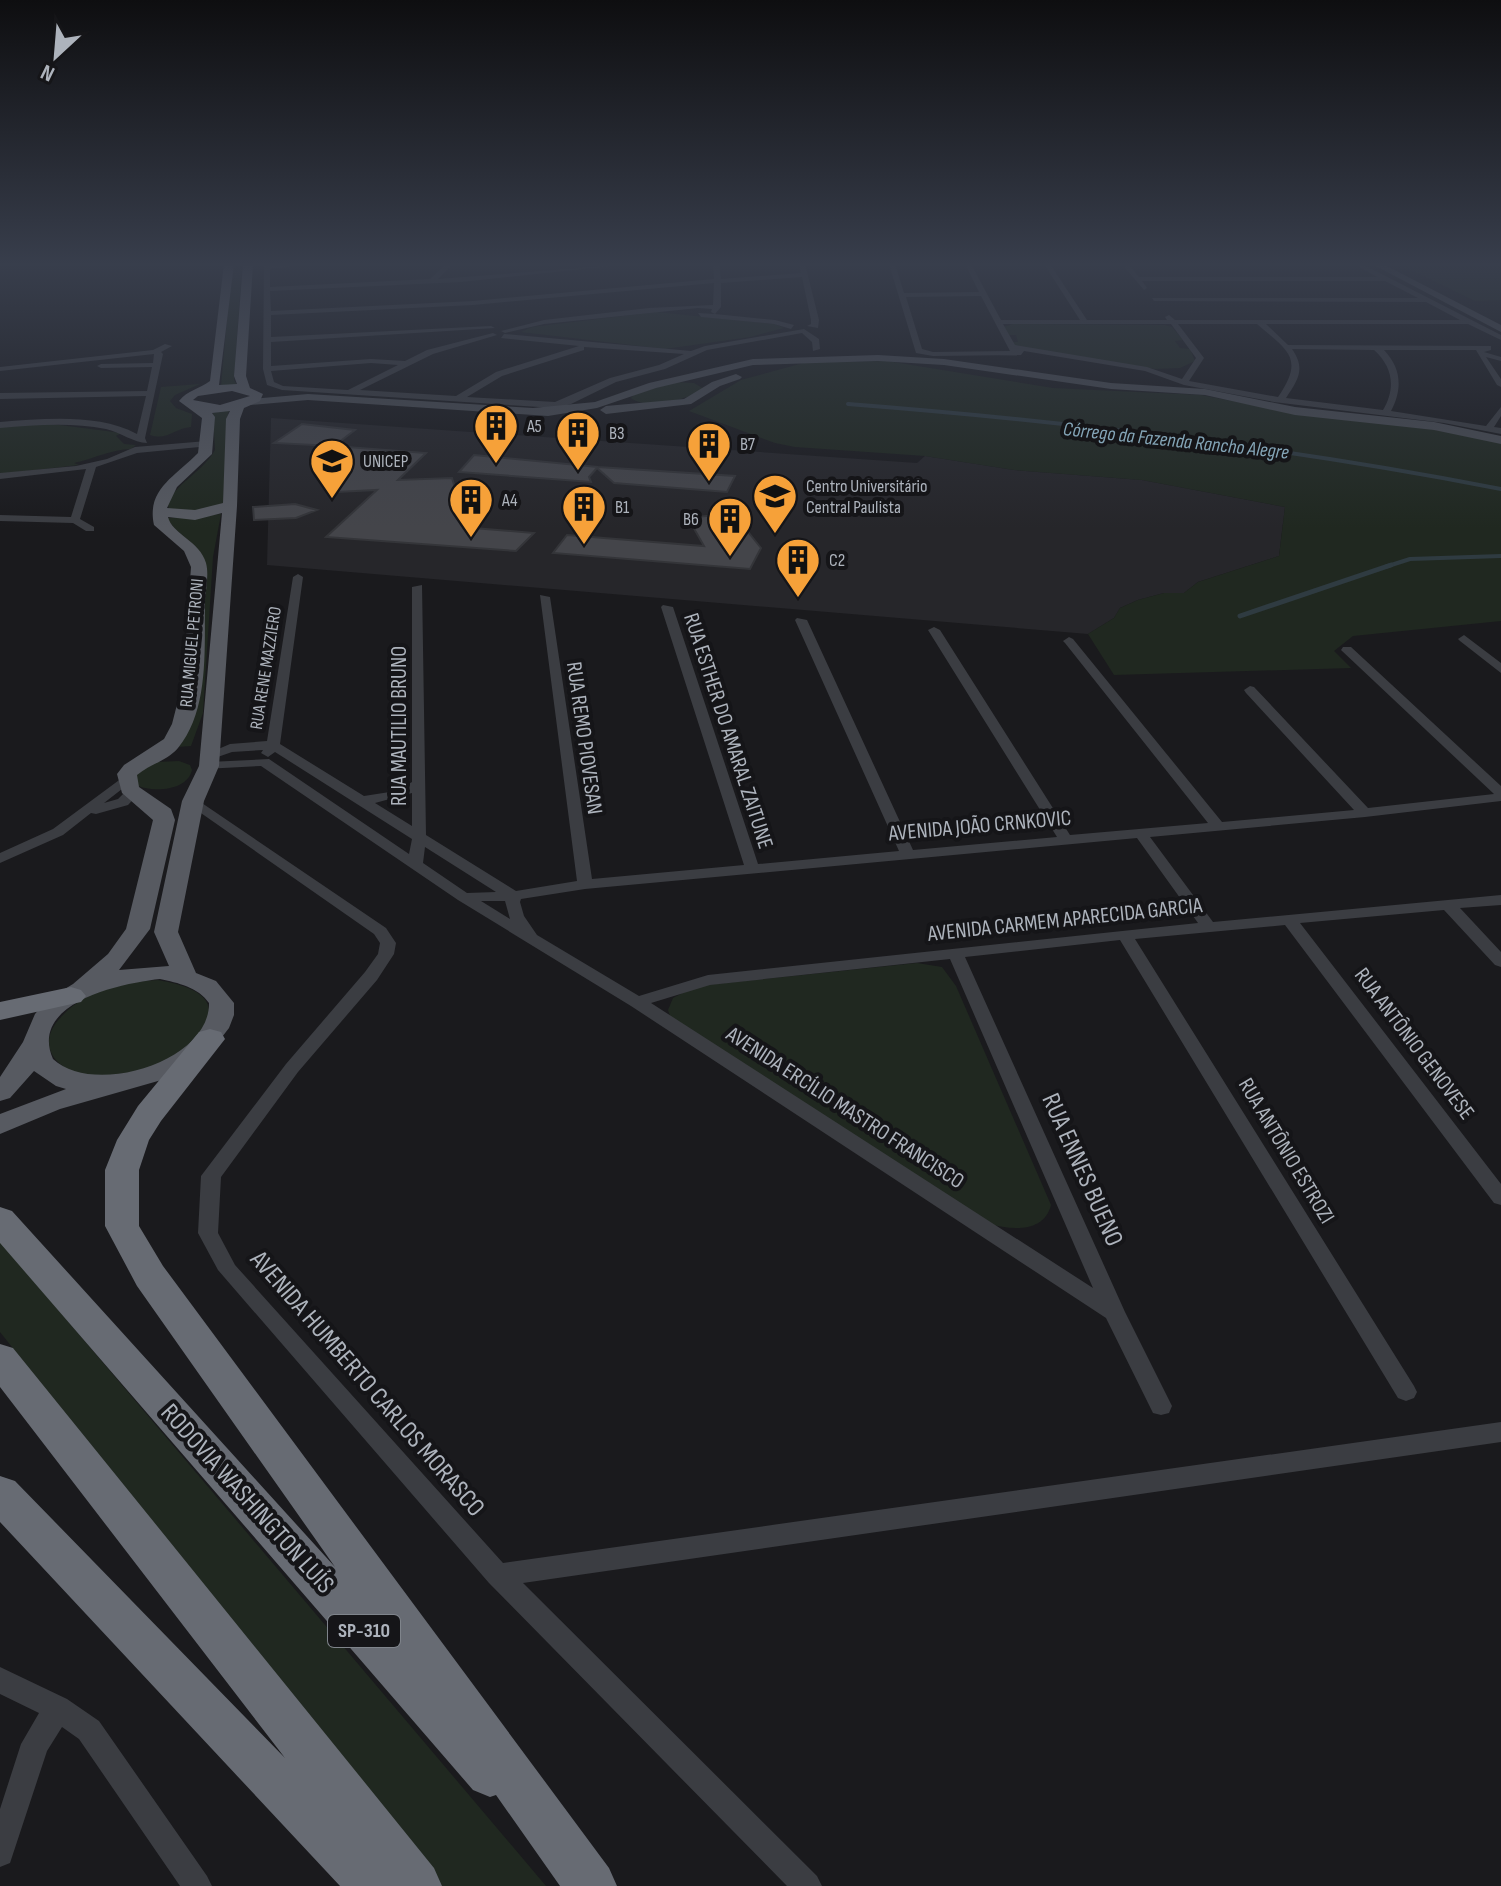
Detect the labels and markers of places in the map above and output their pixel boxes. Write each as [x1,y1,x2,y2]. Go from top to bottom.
building icon: A5 [472,402,520,465]
building icon: B3 [554,409,602,472]
place label: A5 [526,416,542,437]
building icon: B7 [685,420,733,483]
place label: B3 [609,423,625,444]
place label: B7 [740,434,756,455]
school or university icon: UNICEP [308,437,356,500]
place label: UNICEP [363,451,409,472]
school or university icon: Centro Universitário Central Paulista [751,472,799,535]
building icon: A4 [447,476,495,539]
place label: Centro Universitário Central Paulista [806,476,927,518]
building icon: B1 [560,483,608,546]
place label: A4 [501,490,518,511]
building icon: B6 [706,495,754,558]
place label: B1 [615,497,630,518]
place label: B6 [683,509,699,530]
building icon: C2 [774,536,822,599]
place label: C2 [829,550,845,571]

